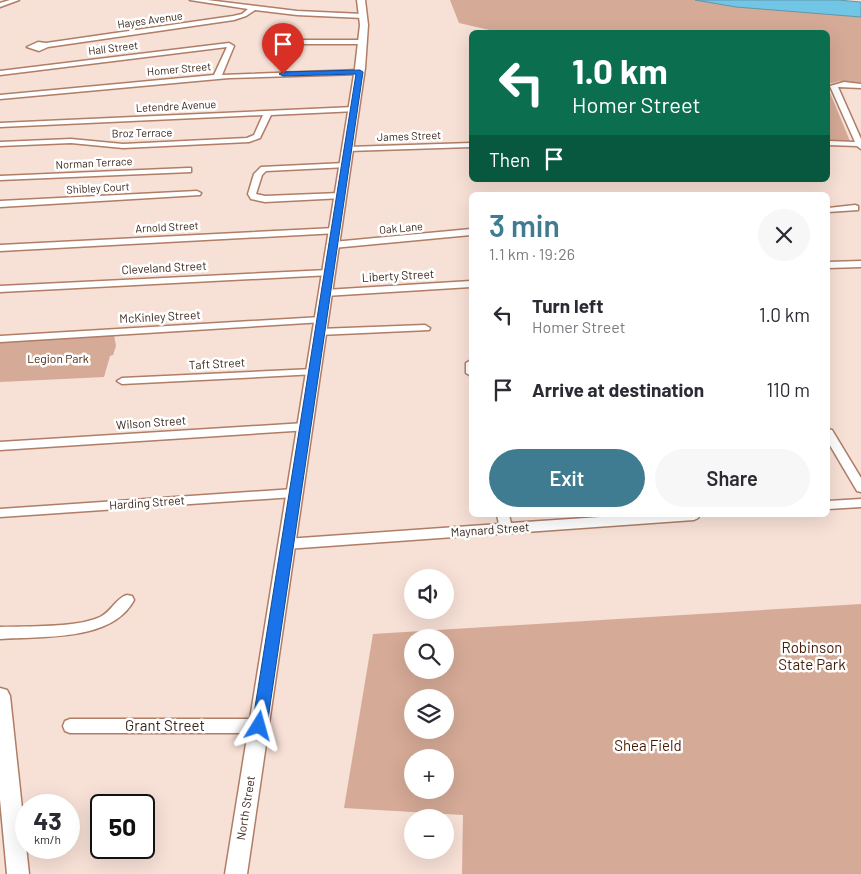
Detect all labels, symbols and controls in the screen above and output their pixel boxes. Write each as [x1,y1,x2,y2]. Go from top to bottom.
street label: Hayes Avenue [116,8,184,31]
pin [262,23,304,74]
icon: arrive [269,30,297,58]
street label: Hall Street [87,38,139,57]
text: 1.0 km [572,49,668,91]
icon: left [489,50,554,115]
street label: Homer Street [146,59,212,78]
text: Homer Street [572,91,701,117]
street label: Letendre Avenue [135,97,217,114]
street label: Broz Terrace [112,125,172,140]
street label: James Street [377,128,441,143]
icon: arrive [540,145,568,173]
text: Then [489,148,530,171]
street label: Norman Terrace [55,154,133,171]
street label: Shibley Court [66,179,130,196]
text: 3 min [489,207,560,243]
button: close [758,209,810,261]
street label: Arnold Street [135,218,199,235]
street label: Oak Lane [379,219,423,236]
text: 1.1 km · 19:26 [489,244,575,263]
street label: Cleveland Street [121,258,207,276]
street label: Liberty Street [361,266,434,284]
text: Turn left [532,294,603,317]
icon: left [489,301,517,329]
text: 1.0 km [759,303,810,326]
street label: McKinley Street [119,307,201,325]
text: Homer Street [532,317,626,336]
park label: Legion Park [27,351,89,365]
street label: Taft Street [188,355,246,371]
icon: arrive [489,376,517,404]
text: Arrive at destination [532,378,704,401]
text: 110 m [766,378,810,401]
street label: Wilson Street [115,413,186,431]
button: Exit [489,449,645,507]
button: Share [655,449,810,507]
street label: Harding Street [109,492,185,512]
street label: Maynard Street [450,519,530,539]
map controls [404,569,454,859]
button: sound [404,569,454,619]
button: search [404,629,454,679]
park label: Robinson State Park [778,638,846,673]
button: layers [404,689,454,739]
position arrow [232,699,284,751]
street label: Grant Street [125,716,205,734]
park label: Shea Field [614,736,682,754]
button: + [404,749,454,799]
street label: North Street [233,775,257,841]
speed limit sign: 50 [90,794,155,859]
text: 43 [33,805,62,835]
button: − [404,809,454,859]
text: km/h [34,832,61,846]

